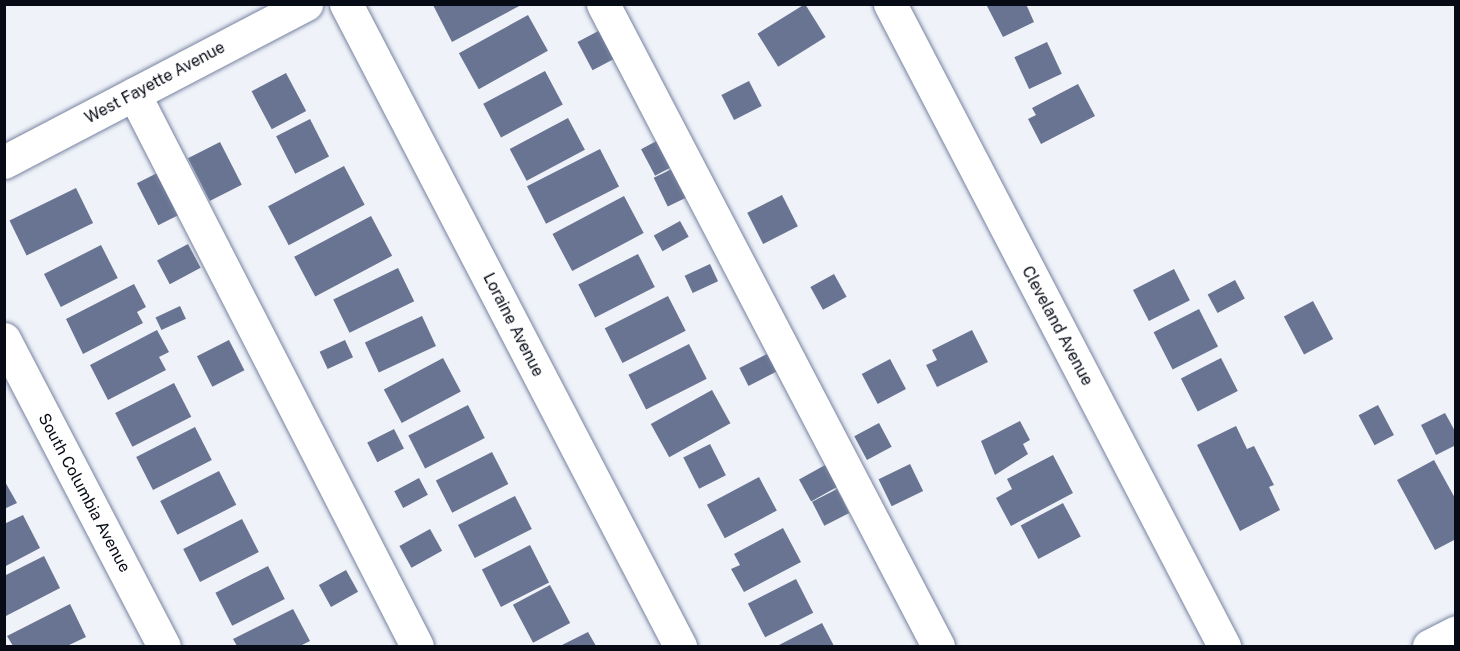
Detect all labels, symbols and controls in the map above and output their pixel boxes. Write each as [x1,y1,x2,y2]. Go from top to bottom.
street label: West Fayette Avenue [82,38,228,128]
street label: Cleveland Avenue [1017,263,1097,389]
street label: Loraine Avenue [479,270,547,380]
street label: South Columbia Avenue [34,410,134,576]

